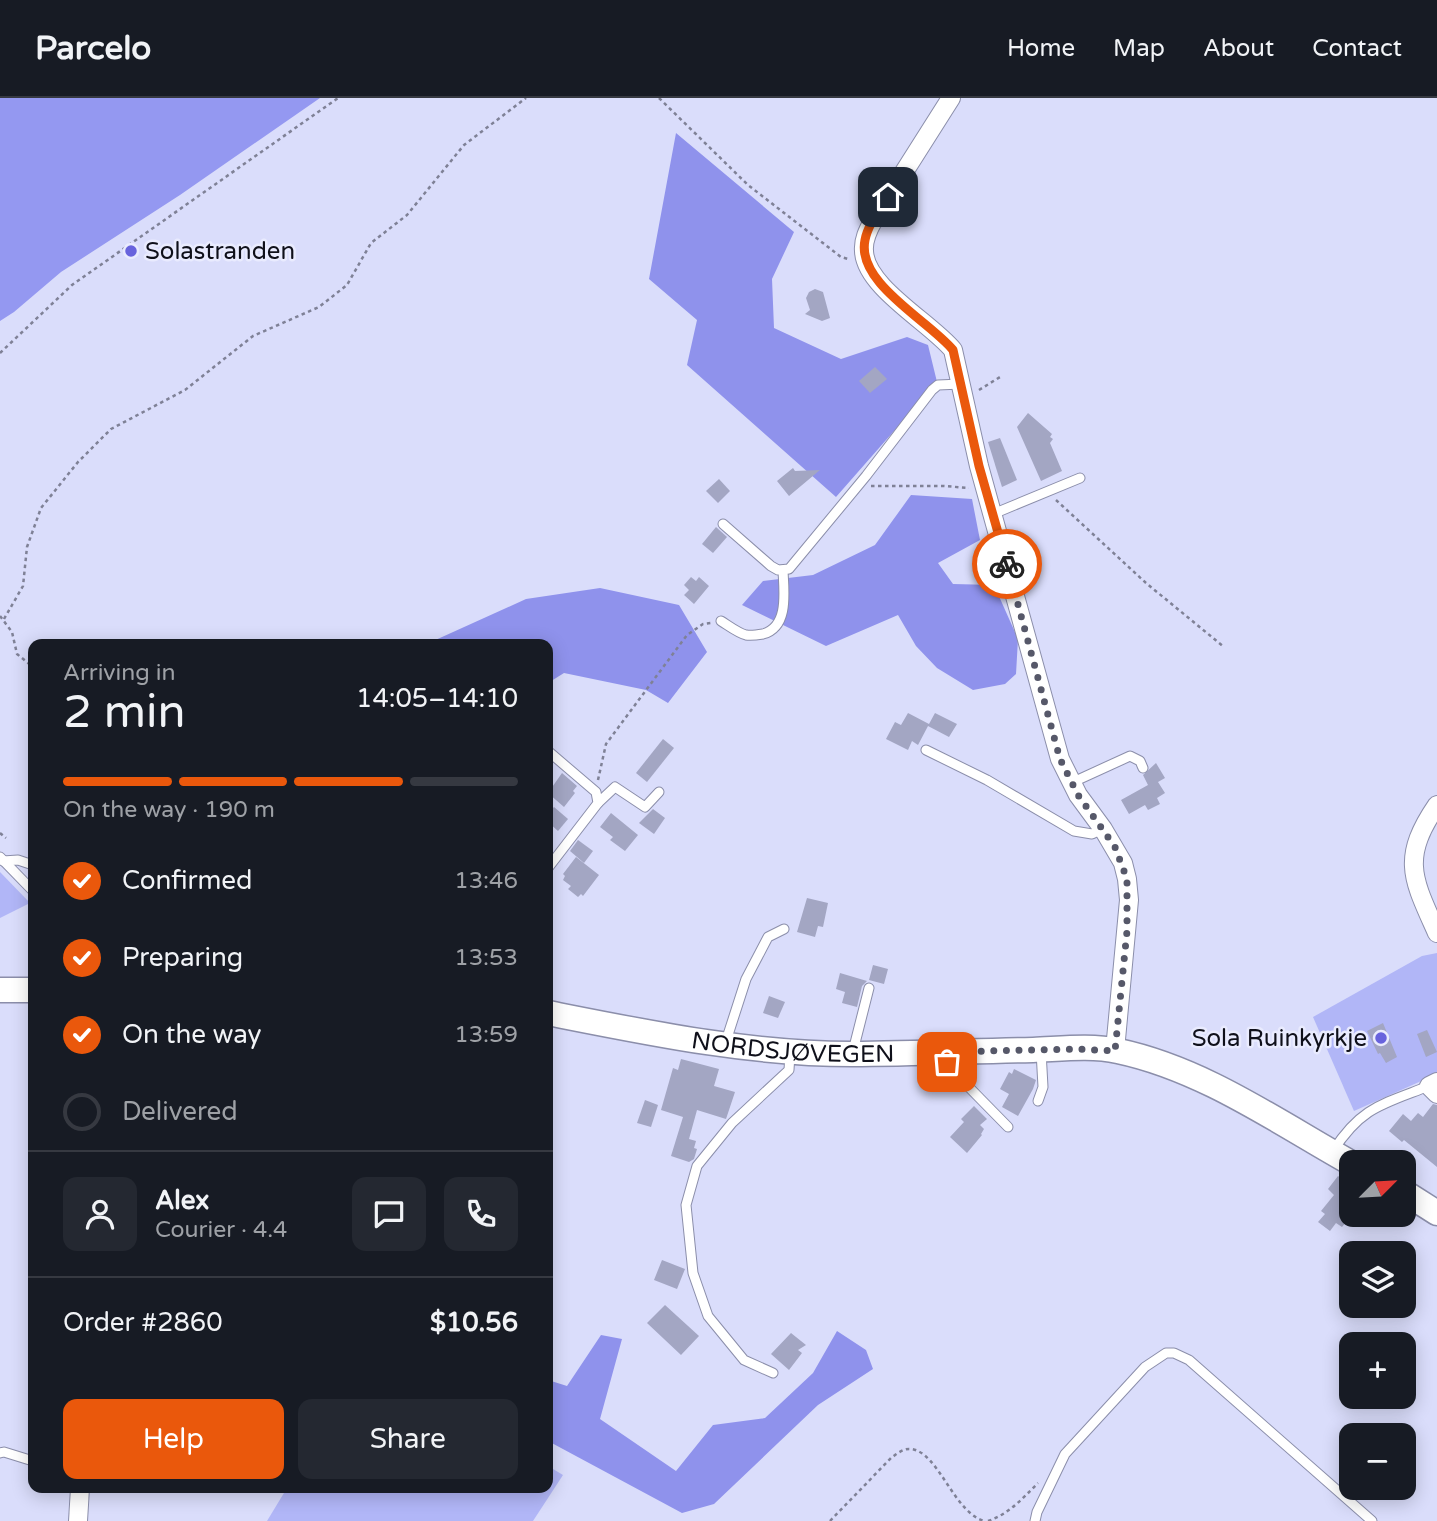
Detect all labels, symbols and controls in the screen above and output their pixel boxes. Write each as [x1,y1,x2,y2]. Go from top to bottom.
text: Parcelo [35,29,151,68]
text: Home [1007,34,1075,63]
text: Map [1113,34,1165,63]
text: About [1203,34,1274,63]
text: Contact [1312,34,1402,63]
pin [858,167,918,227]
icon: home [869,178,907,216]
place label: Solastranden [145,237,295,266]
marker: Solastranden [123,243,139,259]
courier [972,529,1042,599]
icon: bike [988,545,1026,583]
text: Arriving in [63,659,176,687]
text: 14:05–14:10 [356,683,518,714]
text: 2 min [63,685,186,740]
text: On the way · 190 m [63,796,275,824]
icon: check [63,862,101,900]
text: Confirmed [122,865,252,896]
text: 13:46 [454,867,518,895]
icon: check [63,939,101,977]
text: Preparing [122,942,243,973]
text: 13:53 [454,944,518,972]
icon: check [63,1016,101,1054]
text: On the way [122,1019,262,1050]
text: 13:59 [454,1021,518,1049]
place label: Sola Ruinkyrkje [1192,1024,1367,1053]
street label: NORDSJØVEGEN [690,1026,895,1069]
marker: Sola Ruinkyrkje [1373,1030,1389,1046]
pin [917,1032,977,1092]
icon: bag [928,1043,966,1081]
text: Delivered [122,1096,238,1127]
north arrow [1339,1150,1416,1227]
map controls [1339,1150,1416,1500]
button: person [63,1177,137,1251]
button: chat [352,1177,426,1251]
button: phone [444,1177,518,1251]
text: Alex [155,1185,209,1216]
text: Courier · 4.4 [155,1216,287,1244]
button: layers [1339,1241,1416,1318]
text: Order #2860 [63,1307,223,1338]
text: $10.56 [430,1307,518,1338]
button: + [1339,1332,1416,1409]
button: Help [63,1399,284,1479]
button: Share [298,1399,518,1479]
button: − [1339,1423,1416,1500]

